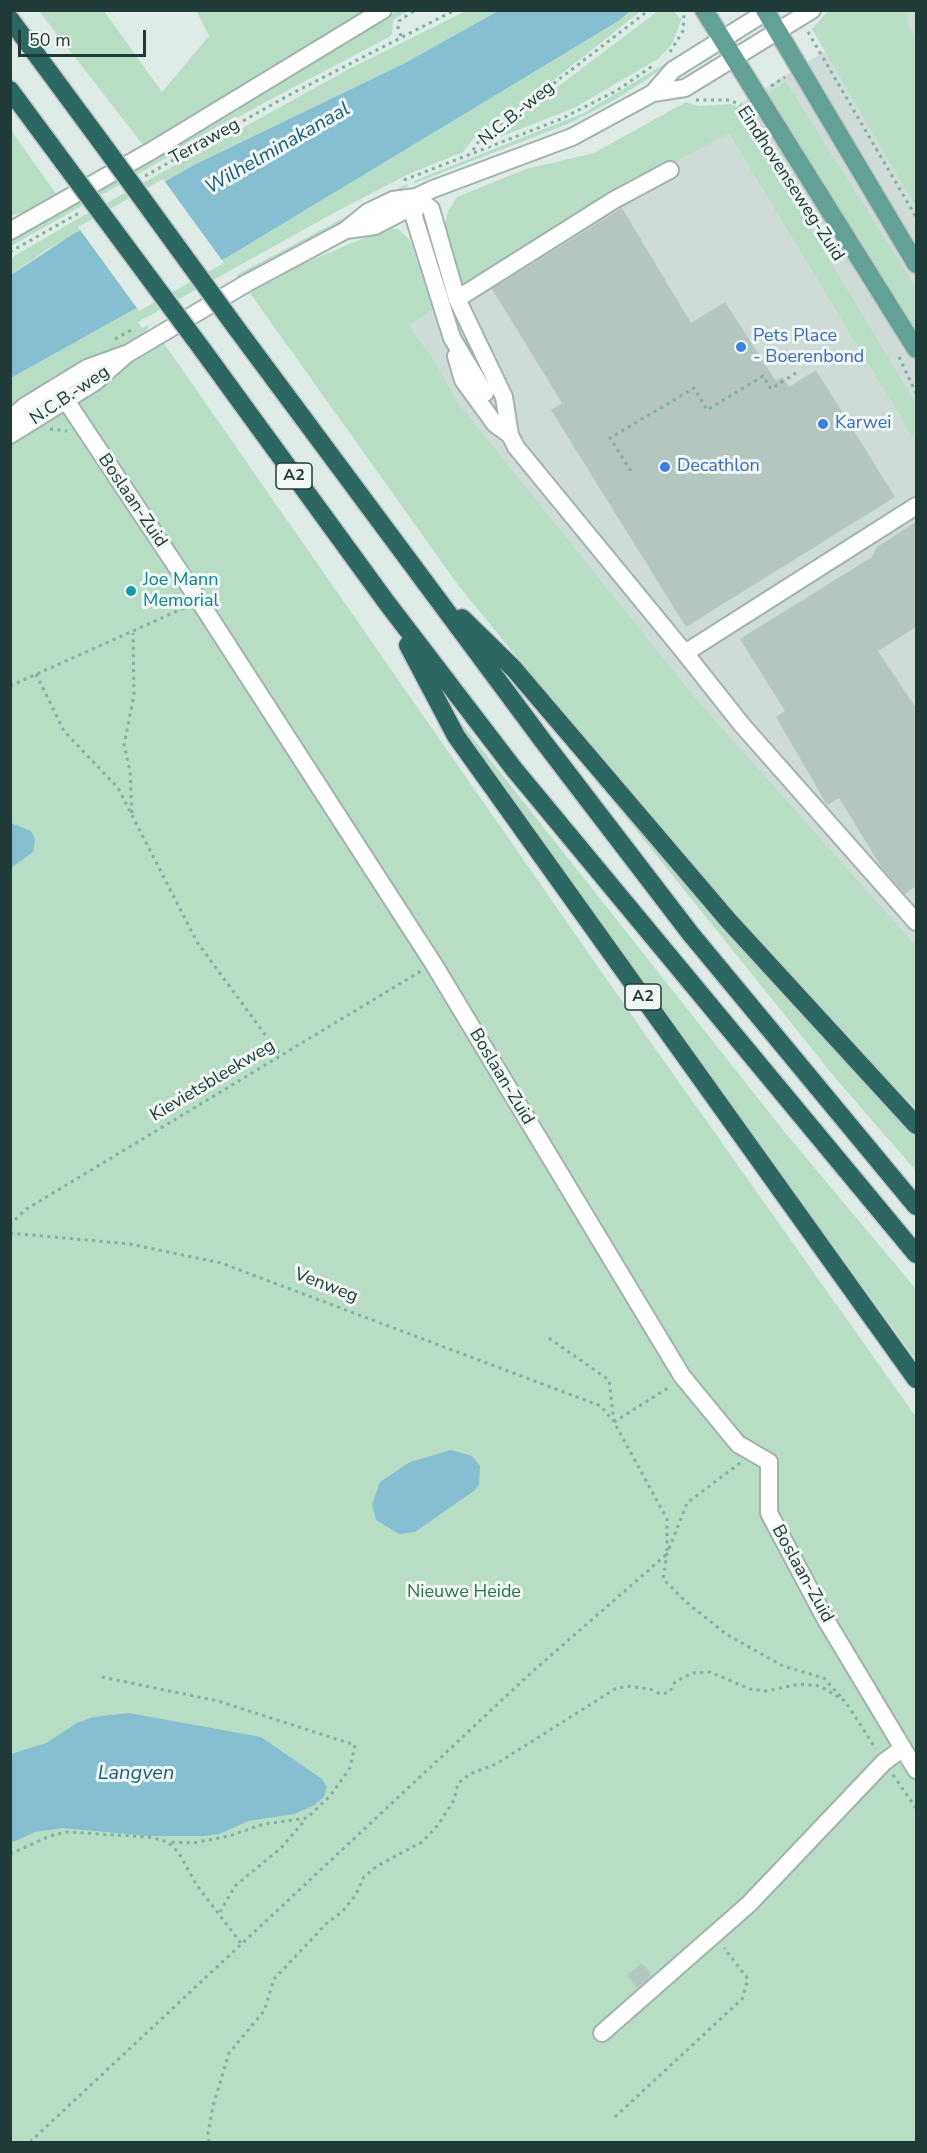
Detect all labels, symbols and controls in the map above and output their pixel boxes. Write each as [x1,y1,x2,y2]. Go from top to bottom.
scale bar [21,18,148,56]
text: 50 m [29,28,71,52]
street label: N.C.B.-weg [475,77,559,151]
water label: Wilhelminakanaal [201,98,355,200]
street label: Eindhovenseweg-Zuid [732,102,848,266]
street label: Terraweg [166,114,244,170]
place label: Pets Place - Boerenbond [753,326,864,368]
marker: Pets Place - Boerenbond [734,340,748,354]
street label: N.C.B.-weg [26,362,114,430]
place label: Karwei [835,413,892,435]
marker: Karwei [816,417,830,431]
street label: Boslaan-Zuid [93,450,171,552]
place label: Decathlon [677,456,760,478]
marker: Decathlon [658,460,672,474]
road number: A2 [276,463,312,489]
place label: Joe Mann Memorial [143,570,219,612]
marker: Joe Mann Memorial [124,584,138,598]
road number: A2 [625,984,661,1010]
street label: Boslaan-Zuid [464,1025,538,1129]
street label: Kievietsbleekweg [147,1035,279,1127]
street label: Venweg [291,1264,361,1308]
street label: Boslaan-Zuid [766,1521,838,1627]
park label: Nieuwe Heide [407,1582,521,1604]
water label: Langven [98,1762,174,1786]

